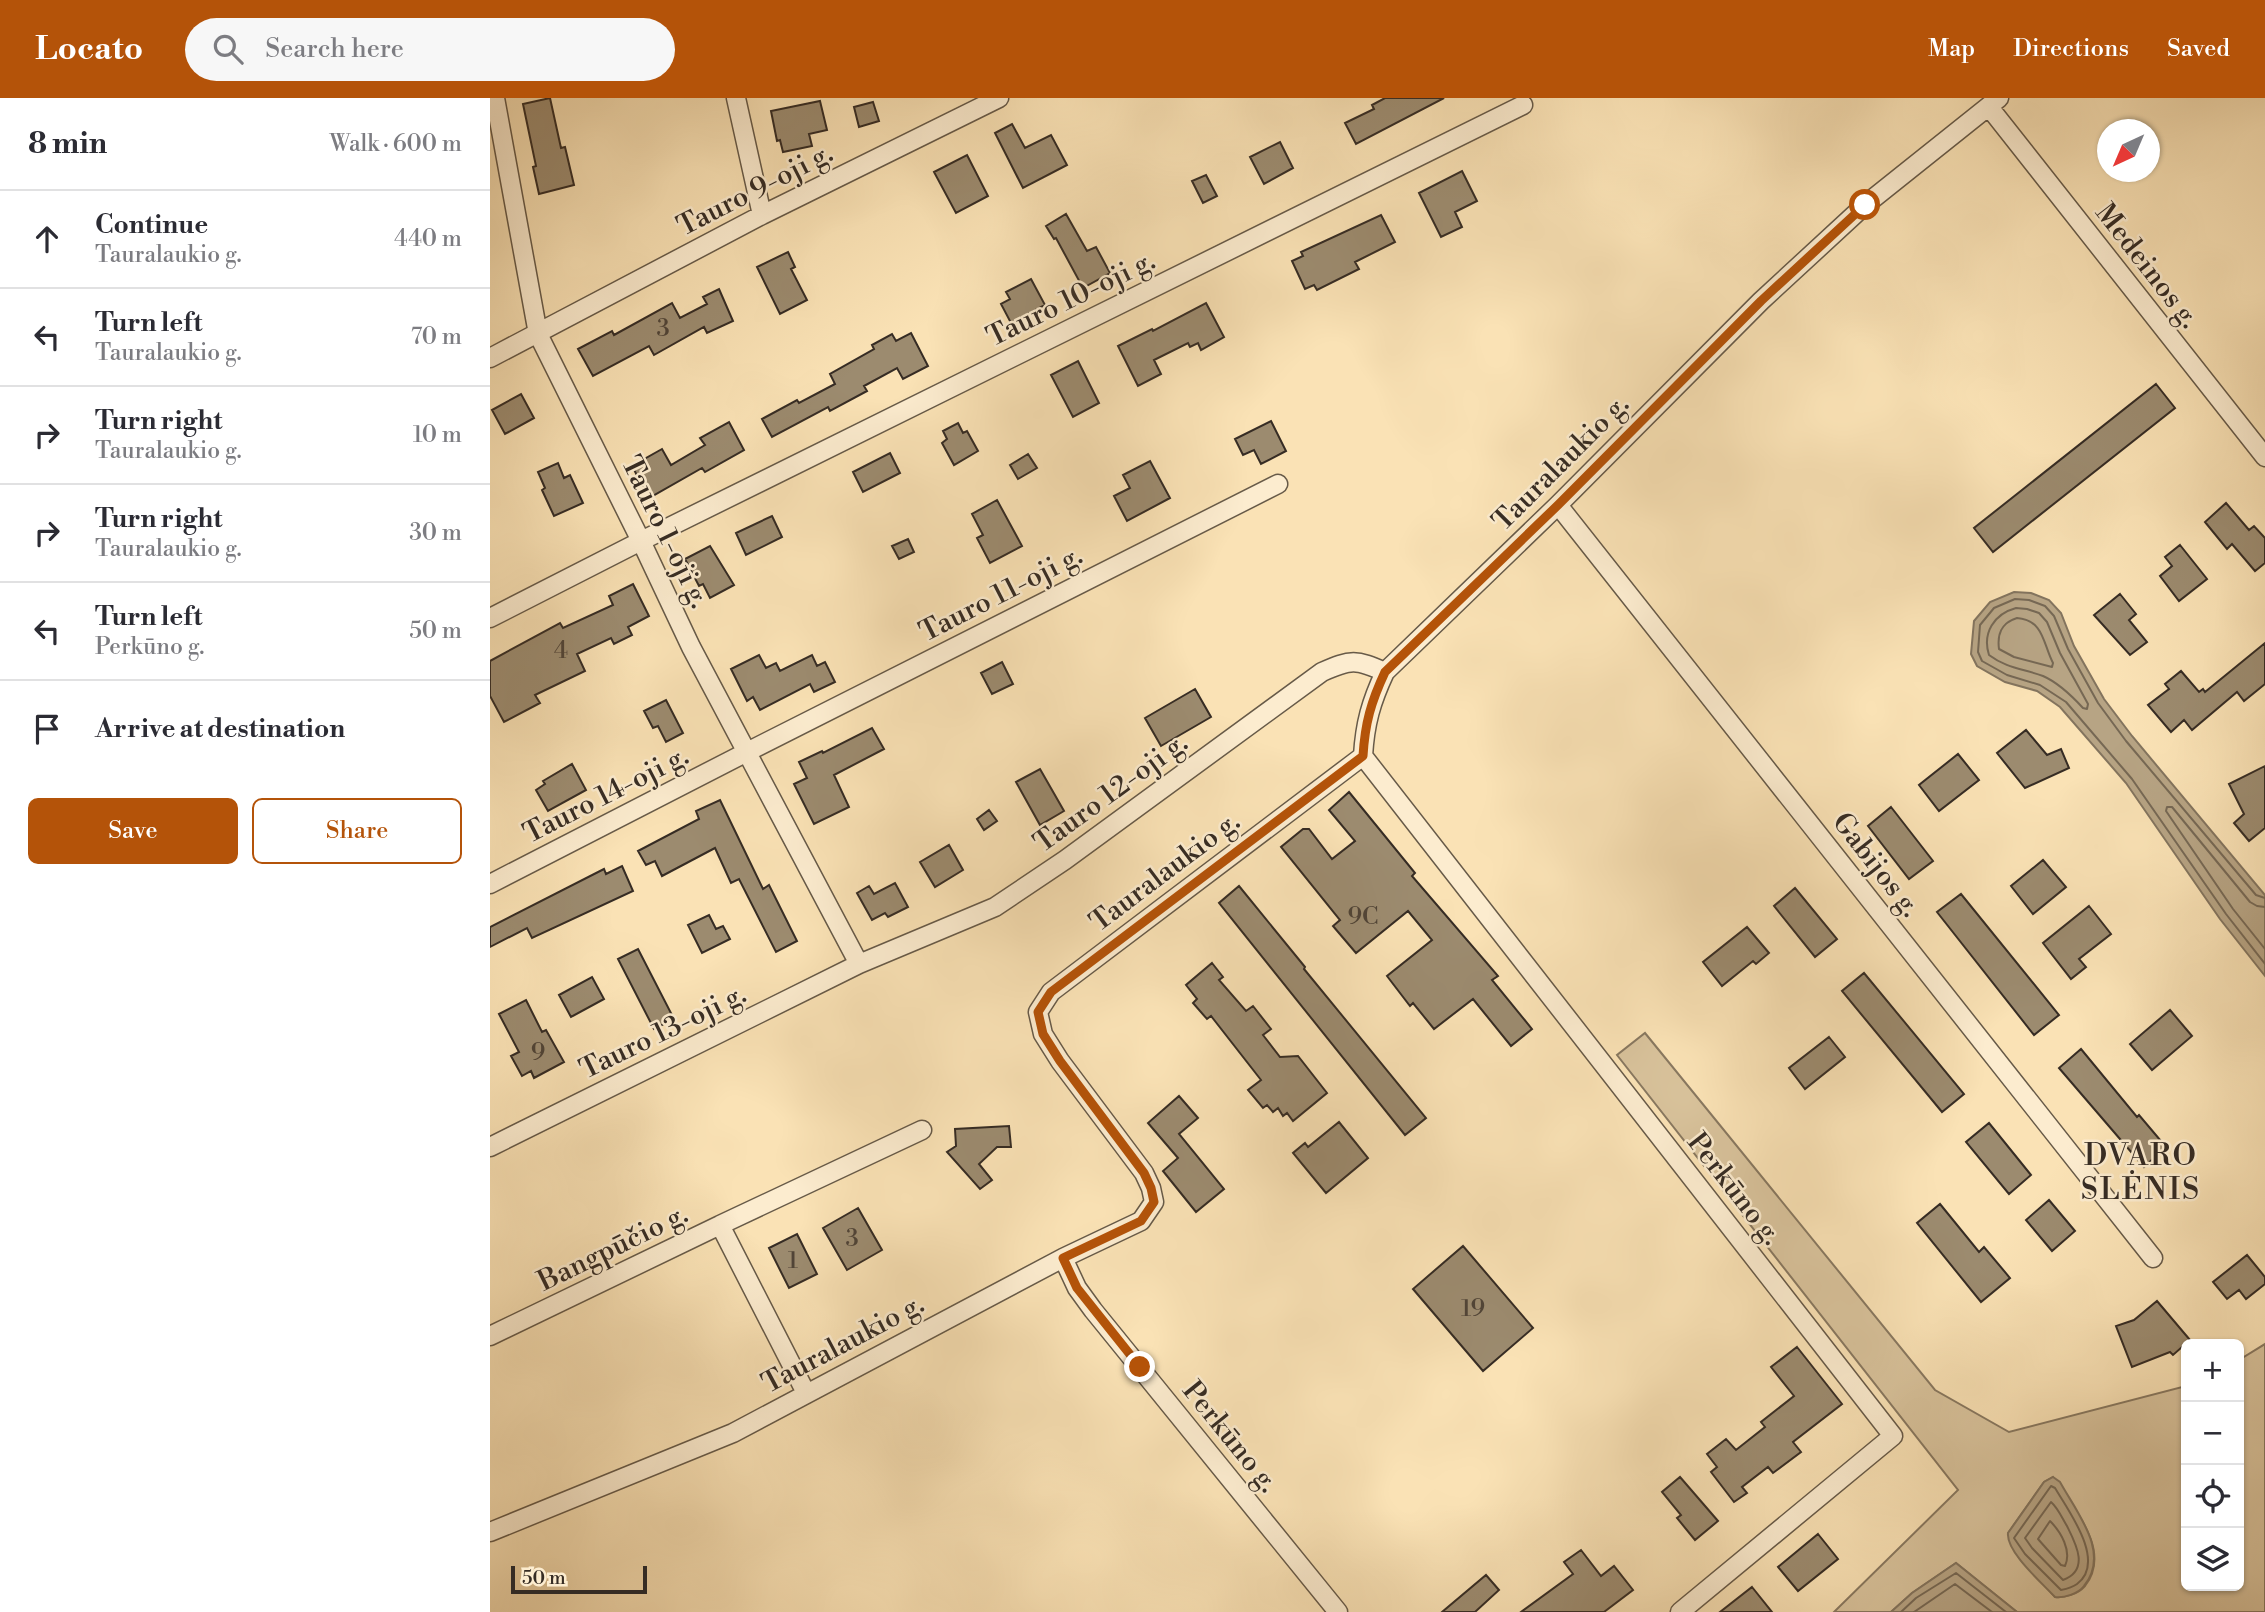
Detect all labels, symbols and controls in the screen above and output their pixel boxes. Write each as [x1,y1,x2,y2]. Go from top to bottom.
search box [185,18,675,81]
text: Locato [35,29,143,70]
icon: search [209,30,247,68]
text: Search here [265,33,404,65]
text: Map [1928,34,1975,64]
text: Directions [2013,34,2129,64]
text: Saved [2167,34,2230,64]
north arrow [2097,119,2160,182]
text: 8 min [28,125,107,163]
text: Walk · 600 m [330,130,462,158]
street label: Tauro 9-oji g. [671,136,839,244]
route start [1849,189,1880,220]
street label: Medeinos g. [2087,196,2207,336]
text: Continue [95,209,208,241]
icon: ahead [28,220,66,258]
text: 440 m [394,225,462,253]
text: Tauralaukio g. [95,241,242,269]
street label: Tauro 10-oji g. [981,243,1161,355]
text: Turn left [95,307,203,339]
house number: 3 [656,314,670,344]
icon: left [28,318,66,356]
text: 70 m [411,323,462,351]
text: Tauralaukio g. [95,339,242,367]
street label: Tauralaukio g. [1485,387,1637,539]
text: Turn right [95,405,223,437]
icon: right [28,416,66,454]
text: 10 m [413,421,462,449]
text: Tauralaukio g. [95,437,242,465]
street label: Tauro 1-oji g. [613,450,717,614]
text: Turn right [95,503,223,535]
icon: right [28,514,66,552]
text: 30 m [409,519,462,547]
text: Tauralaukio g. [95,535,242,563]
street label: Tauro 11-oji g. [914,538,1088,650]
text: Turn left [95,601,203,633]
icon: left [28,612,66,650]
text: 50 m [409,617,462,645]
text: Perkūno g. [95,633,205,661]
house number: 4 [554,636,568,666]
icon: arrive [28,710,66,748]
text: Arrive at destination [95,713,345,745]
street label: Tauro 12-oji g. [1027,725,1195,861]
street label: Tauro 14-oji g. [518,738,694,852]
button: Save [28,798,238,864]
button: Share [252,798,462,864]
street label: Tauralaukio g. [1083,804,1247,940]
street label: Gabijos g. [1824,806,1928,924]
house number: 9C [1347,902,1379,932]
street label: Tauro 13-oji g. [574,977,752,1087]
house number: 9 [531,1038,545,1068]
street label: Perkūno g. [1679,1126,1789,1252]
district label: DVARO SLĖNIS [2081,1137,2201,1209]
street label: Bangpūčio g. [531,1197,694,1300]
house number: 3 [845,1224,859,1254]
house number: 1 [788,1246,799,1276]
street label: Tauralaukio g. [756,1287,930,1401]
house number: 19 [1461,1294,1485,1324]
map controls [2181,1339,2244,1591]
button: + [2181,1339,2244,1402]
route end [1124,1351,1155,1382]
street label: Perkūno g. [1174,1374,1286,1500]
button: − [2181,1402,2244,1465]
button: locate [2181,1465,2244,1528]
button: layers [2181,1528,2244,1591]
scale bar [511,1563,648,1595]
text: 50 m [522,1566,566,1590]

